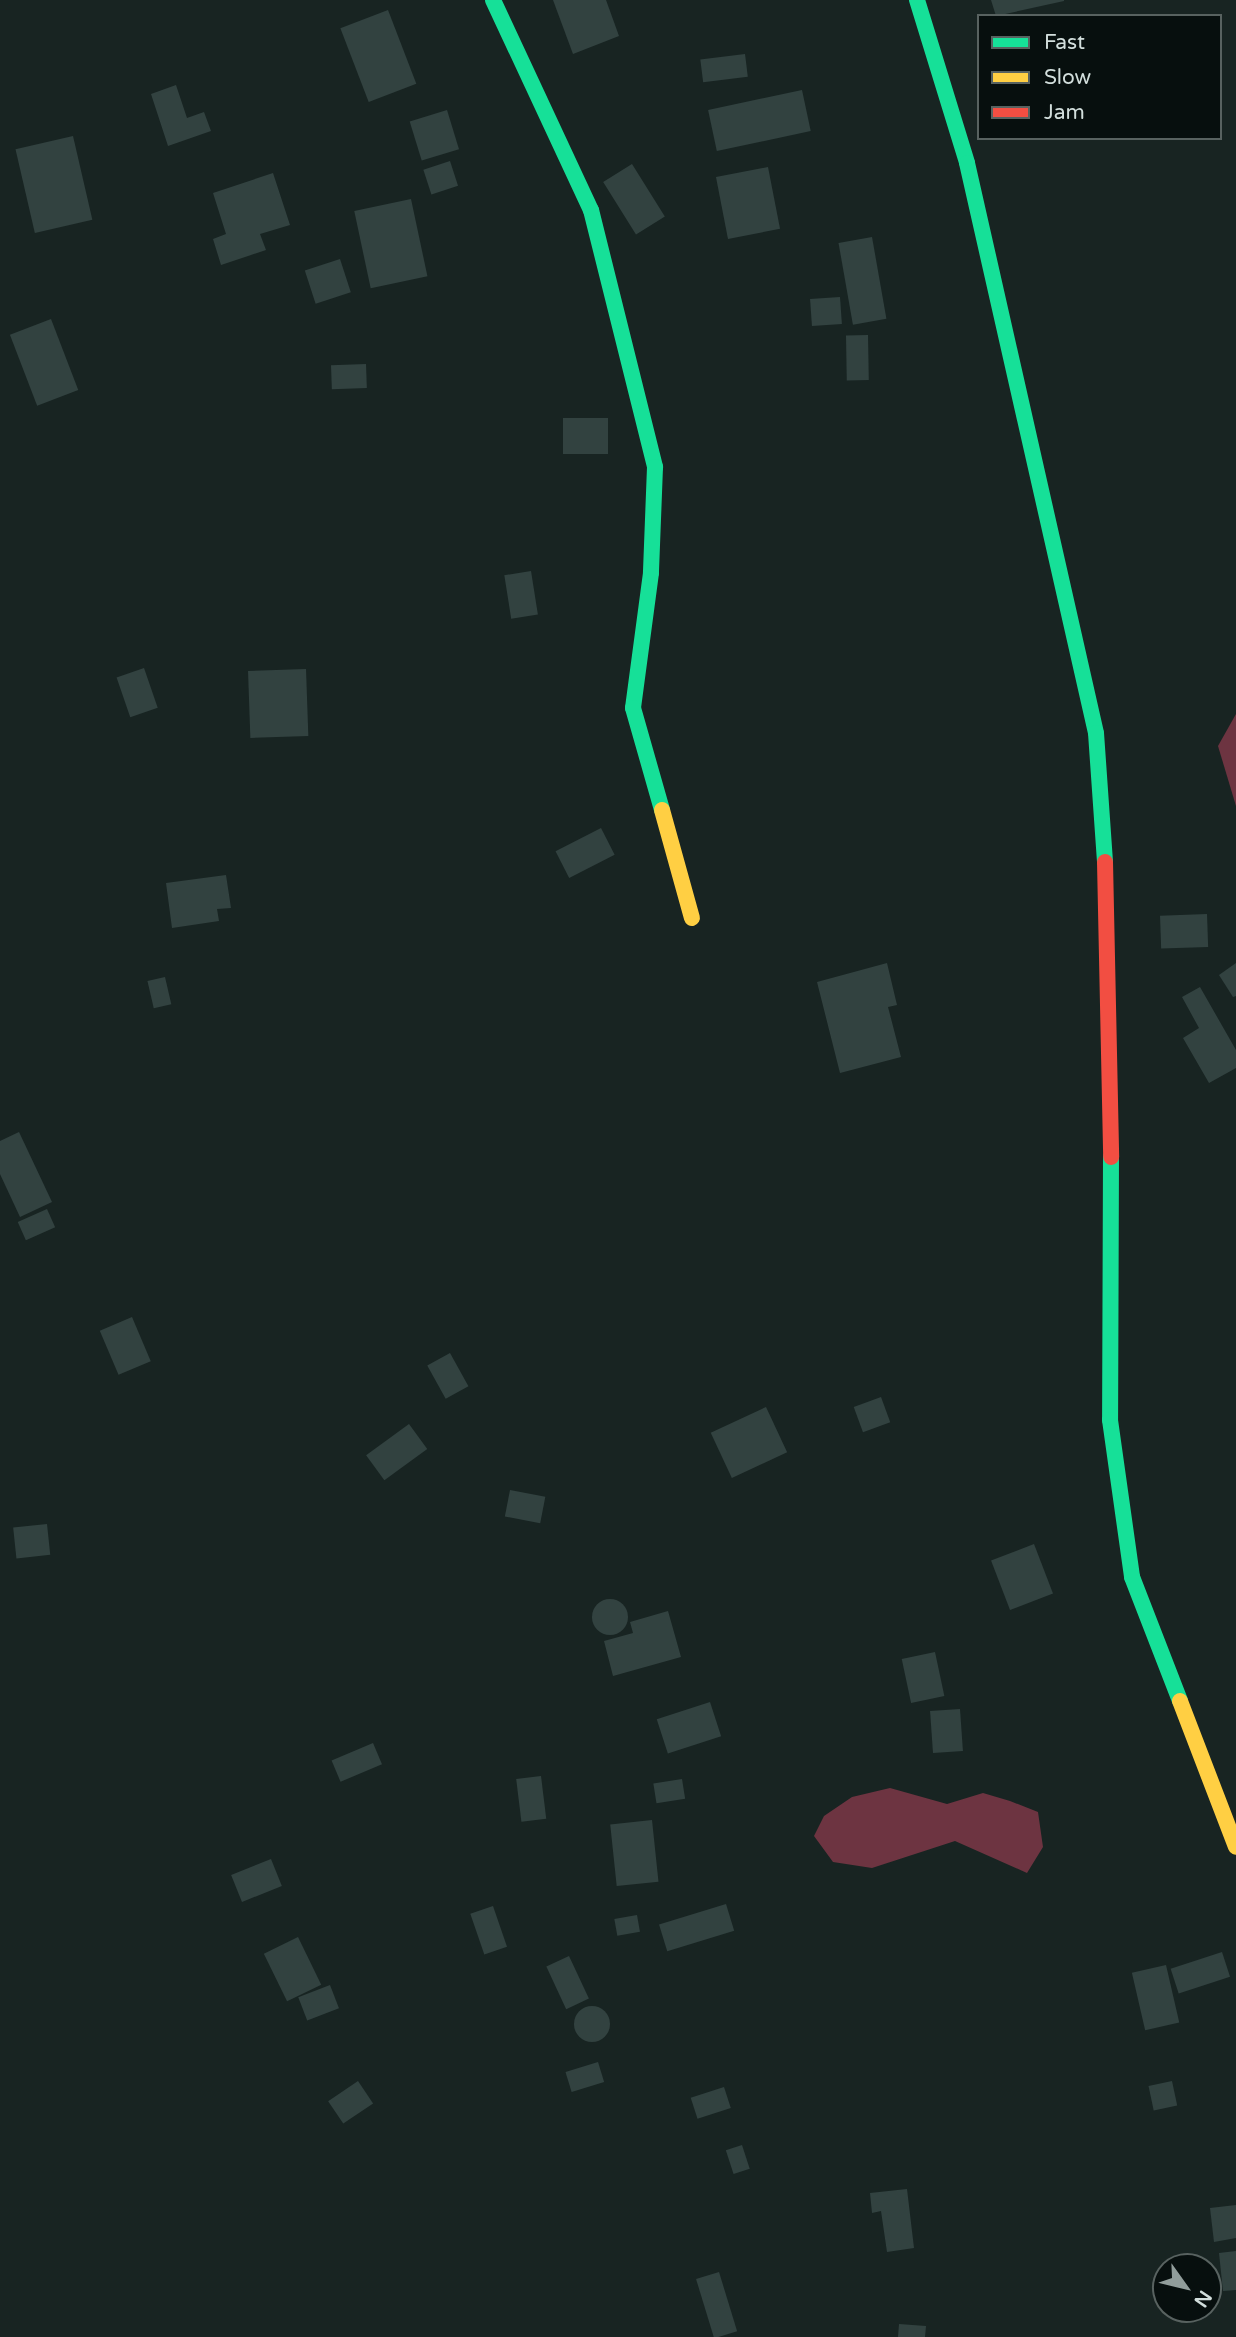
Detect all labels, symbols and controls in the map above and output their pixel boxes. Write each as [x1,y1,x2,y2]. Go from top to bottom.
legend [977,14,1222,140]
text: Fast [1044,30,1085,55]
text: Slow [1044,65,1091,90]
text: Jam [1044,100,1085,125]
north arrow [1152,2253,1222,2323]
text: N [1189,2286,1216,2311]

